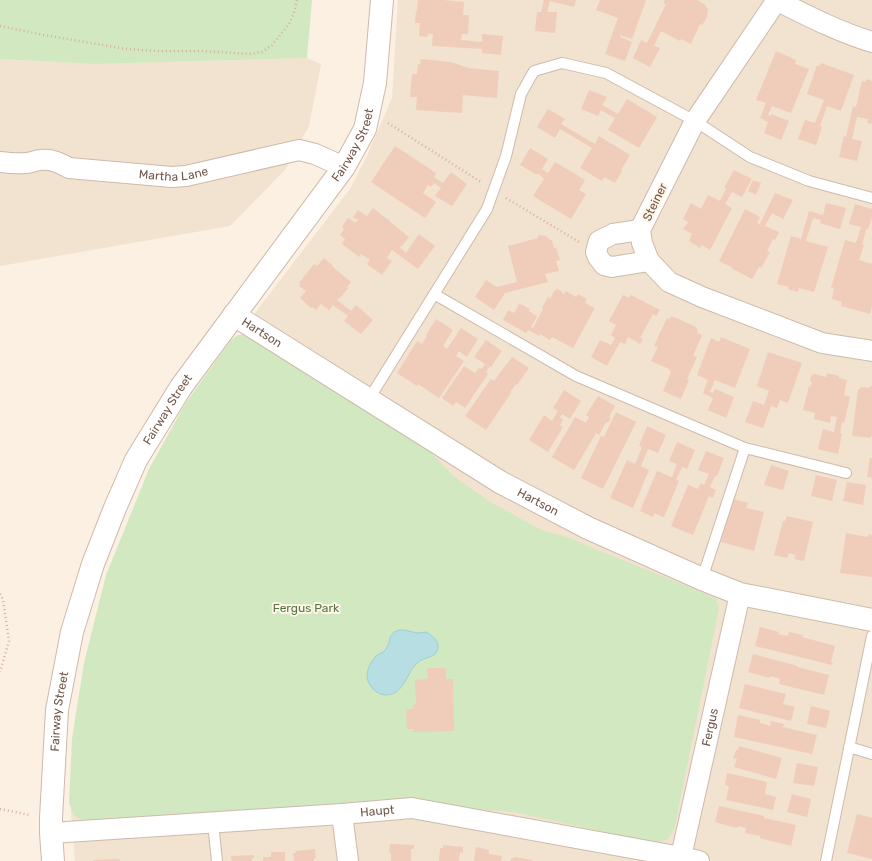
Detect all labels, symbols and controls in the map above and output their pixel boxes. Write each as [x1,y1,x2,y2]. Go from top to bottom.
street label: Fairway Street [329,107,376,184]
street label: Martha Lane [138,164,210,184]
street label: Steiner [640,180,670,223]
street label: Hartson [239,315,285,350]
street label: Fairway Street [140,371,195,447]
street label: Hartson [515,485,561,518]
park label: Fergus Park [273,601,340,615]
street label: Fairway Street [48,670,71,752]
street label: Fergus [699,707,721,748]
street label: Haupt [360,803,395,819]

